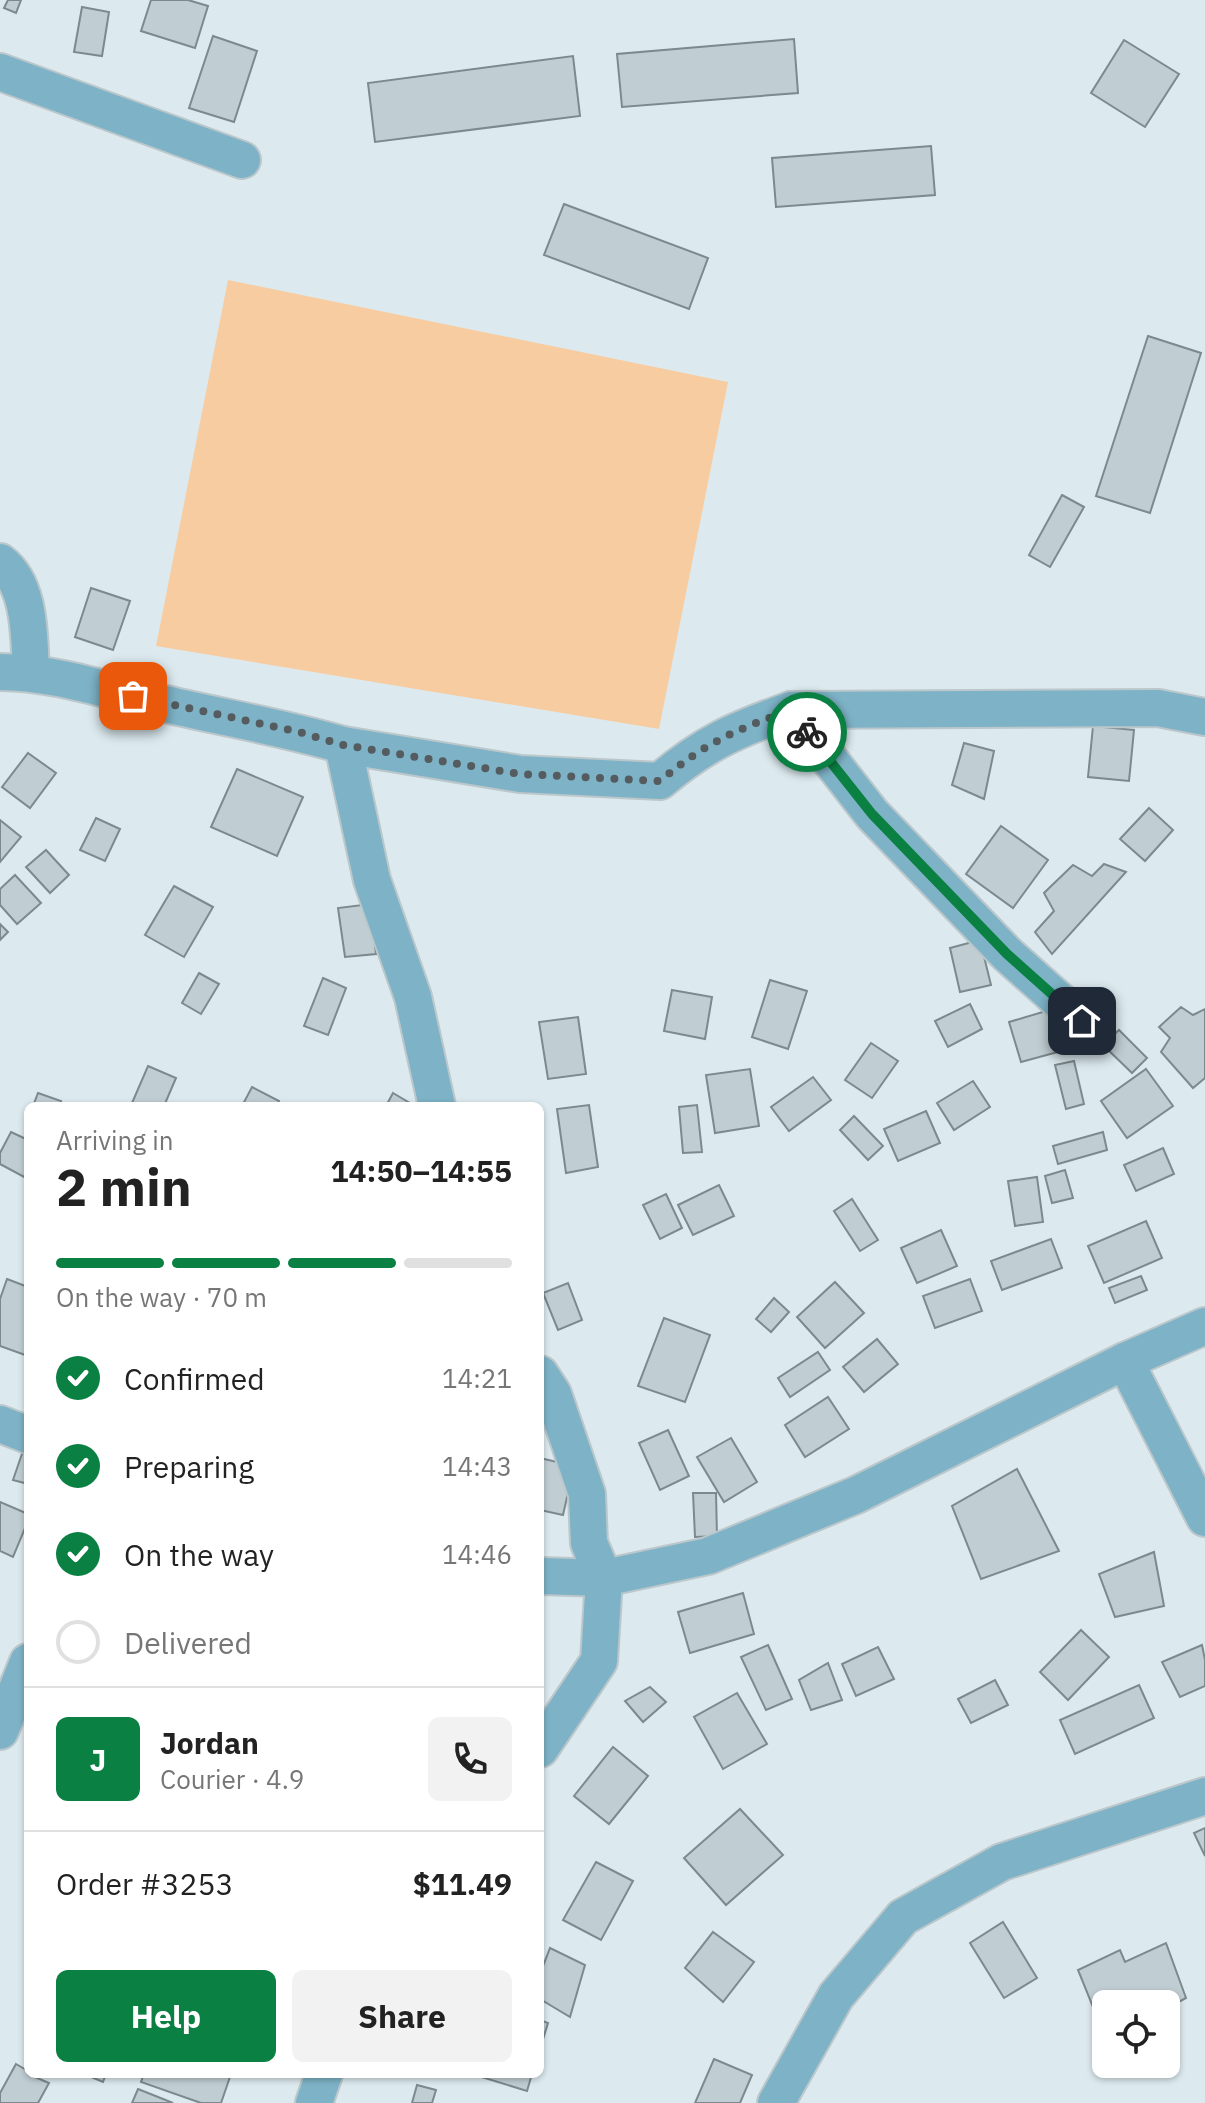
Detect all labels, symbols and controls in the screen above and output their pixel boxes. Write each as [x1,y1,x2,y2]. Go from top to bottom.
pin [99,662,167,730]
icon: bag [111,674,155,718]
courier [767,692,847,772]
icon: bike [785,710,829,754]
pin [1048,987,1116,1055]
icon: home [1060,999,1104,1043]
text: Arriving in [56,1123,173,1157]
text: 14:50–14:55 [331,1151,512,1190]
text: 2 min [56,1153,192,1220]
text: On the way · 70 m [56,1280,267,1314]
icon: check [56,1356,100,1400]
text: Confirmed [124,1359,265,1398]
text: 14:21 [442,1361,512,1395]
icon: check [56,1444,100,1488]
text: Preparing [124,1447,254,1486]
text: 14:43 [442,1449,512,1483]
icon: check [56,1532,100,1576]
text: On the way [124,1535,274,1574]
text: 14:46 [442,1537,512,1571]
text: Delivered [124,1623,252,1662]
button: phone [428,1717,512,1801]
text: Jordan [160,1723,259,1762]
text: J [90,1740,106,1779]
text: Courier · 4.9 [160,1762,304,1796]
text: Order #3253 [56,1864,233,1903]
text: $11.49 [413,1864,512,1903]
button: Help [56,1970,276,2062]
button: Share [292,1970,512,2062]
map controls [1092,1990,1180,2078]
button: locate [1092,1990,1180,2078]

